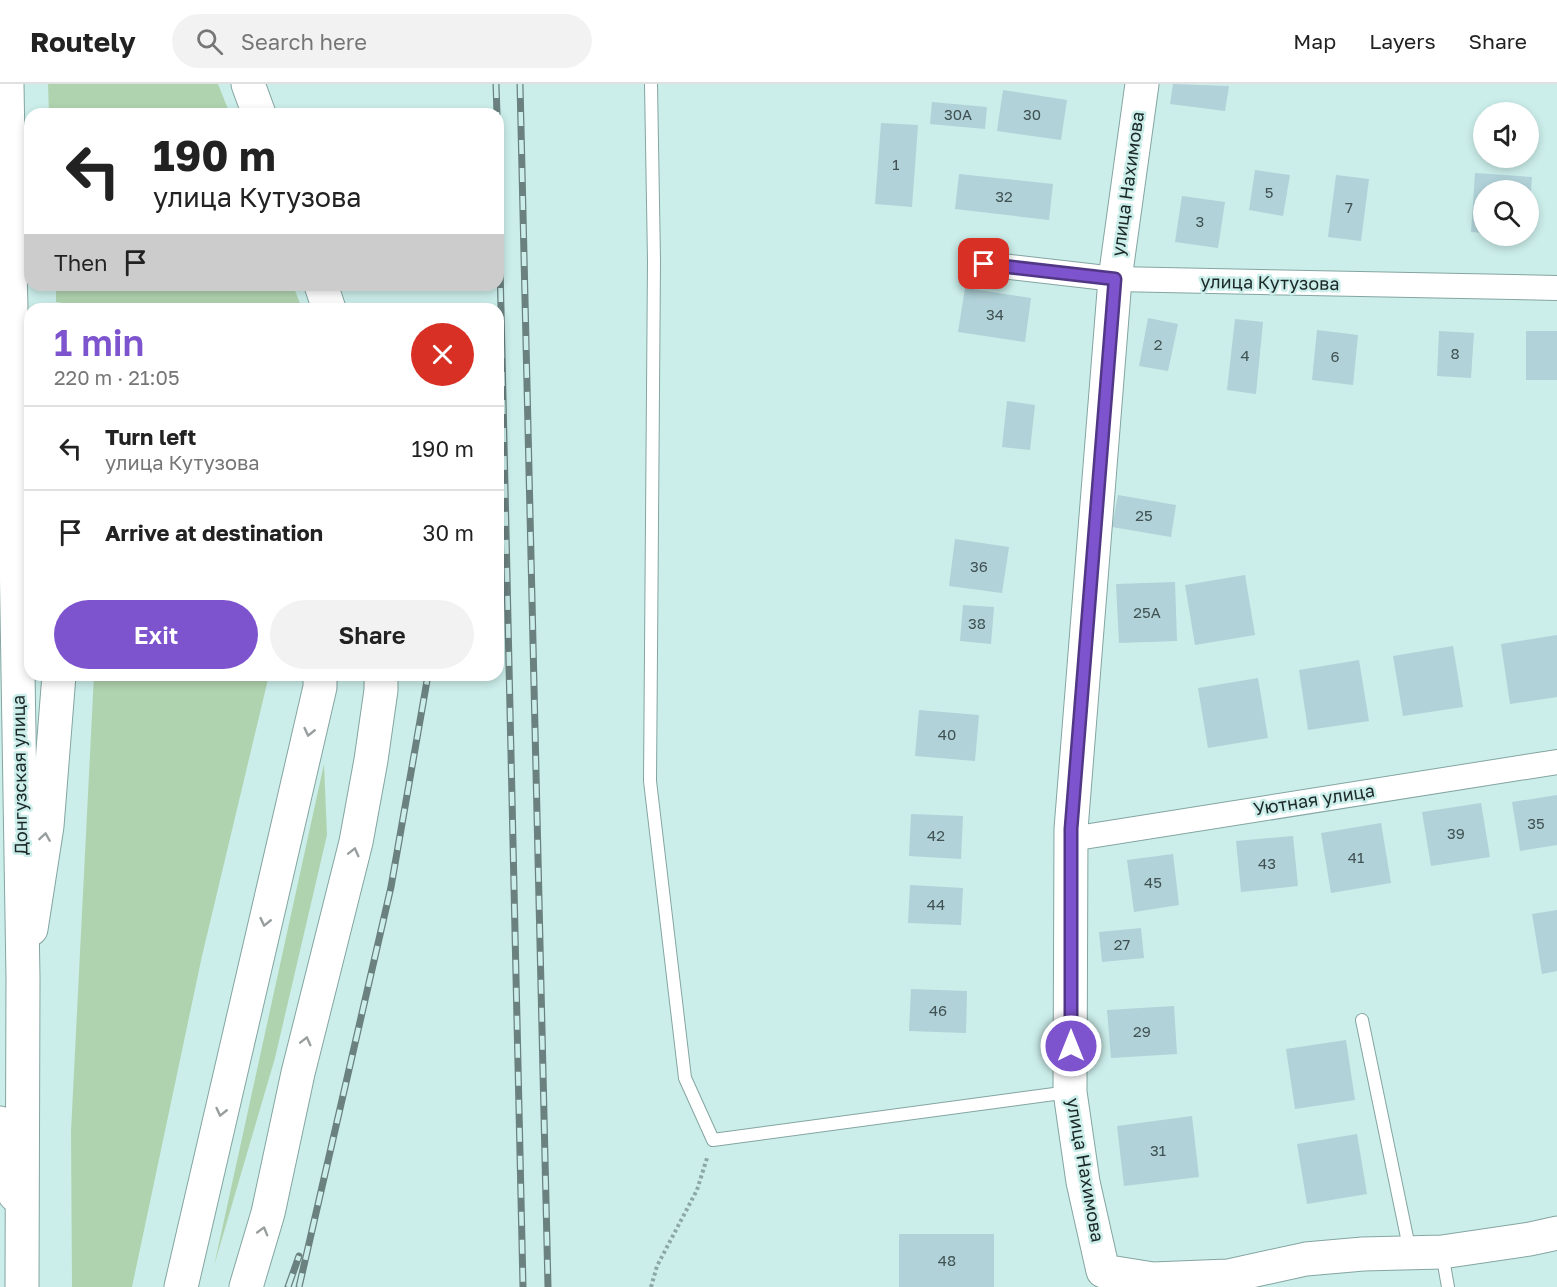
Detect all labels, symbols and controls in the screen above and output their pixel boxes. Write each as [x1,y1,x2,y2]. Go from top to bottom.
search box [172,14,592,68]
text: Routely [30,25,136,58]
icon: search [193,25,226,58]
text: Search here [241,28,367,55]
text: Map [1293,28,1336,54]
text: Layers [1369,28,1436,54]
text: Share [1469,28,1527,54]
map controls [1473,102,1539,246]
button: sound [1473,102,1539,168]
house number: 30А [944,105,972,123]
house number: 30 [1023,105,1041,123]
street label: улица Нахимова [1106,110,1148,258]
text: 190 m [153,130,276,180]
icon: left [54,132,132,210]
house number: 1 [892,155,900,173]
button: search [1473,180,1539,246]
text: улица Кутузова [153,181,362,213]
house number: 5 [1265,183,1273,201]
house number: 32 [995,187,1013,205]
house number: 7 [1345,198,1353,216]
house number: 3 [1196,212,1204,230]
pin [958,238,1009,289]
icon: arrive [119,246,152,279]
icon: arrive [967,247,1000,280]
text: Then [54,249,107,276]
street label: улица Кутузова [1200,270,1340,294]
house number: 34 [986,305,1004,323]
text: 1 min [54,321,144,364]
button: close [411,323,474,386]
house number: 2 [1154,335,1162,353]
house number: 8 [1450,344,1460,362]
house number: 4 [1240,346,1250,364]
house number: 6 [1330,347,1340,365]
text: 220 m · 21:05 [54,365,180,389]
text: Turn left [105,423,196,450]
icon: left [54,432,87,465]
text: 190 m [411,435,474,462]
text: улица Кутузова [105,450,260,474]
house number: 25 [1135,506,1153,524]
icon: arrive [54,516,87,549]
text: Arrive at destination [105,519,323,546]
text: 30 m [423,519,474,546]
house number: 36 [970,557,988,575]
button: Exit [54,600,258,669]
button: Share [270,600,474,669]
house number: 25А [1133,603,1161,621]
house number: 38 [968,614,986,632]
street label: Донгузская улица [7,695,31,855]
house number: 40 [938,725,956,743]
one-way arrow [303,727,316,737]
street label: Уютная улица [1252,779,1376,819]
house number: 35 [1527,814,1545,832]
house number: 39 [1447,824,1465,842]
house number: 42 [927,826,945,844]
one-way arrow [39,833,51,842]
one-way arrow [346,847,359,857]
house number: 41 [1348,848,1364,866]
house number: 43 [1258,854,1276,872]
house number: 45 [1144,873,1162,891]
house number: 44 [927,895,945,913]
one-way arrow [259,917,272,927]
house number: 27 [1114,935,1130,953]
house number: 46 [929,1001,947,1019]
position arrow [1039,1014,1103,1078]
house number: 29 [1133,1022,1151,1040]
one-way arrow [299,1036,312,1046]
street label: улица Нахимова [1062,1096,1110,1244]
one-way arrow [215,1107,228,1117]
house number: 31 [1150,1141,1166,1159]
one-way arrow [256,1226,268,1237]
house number: 48 [938,1251,956,1269]

